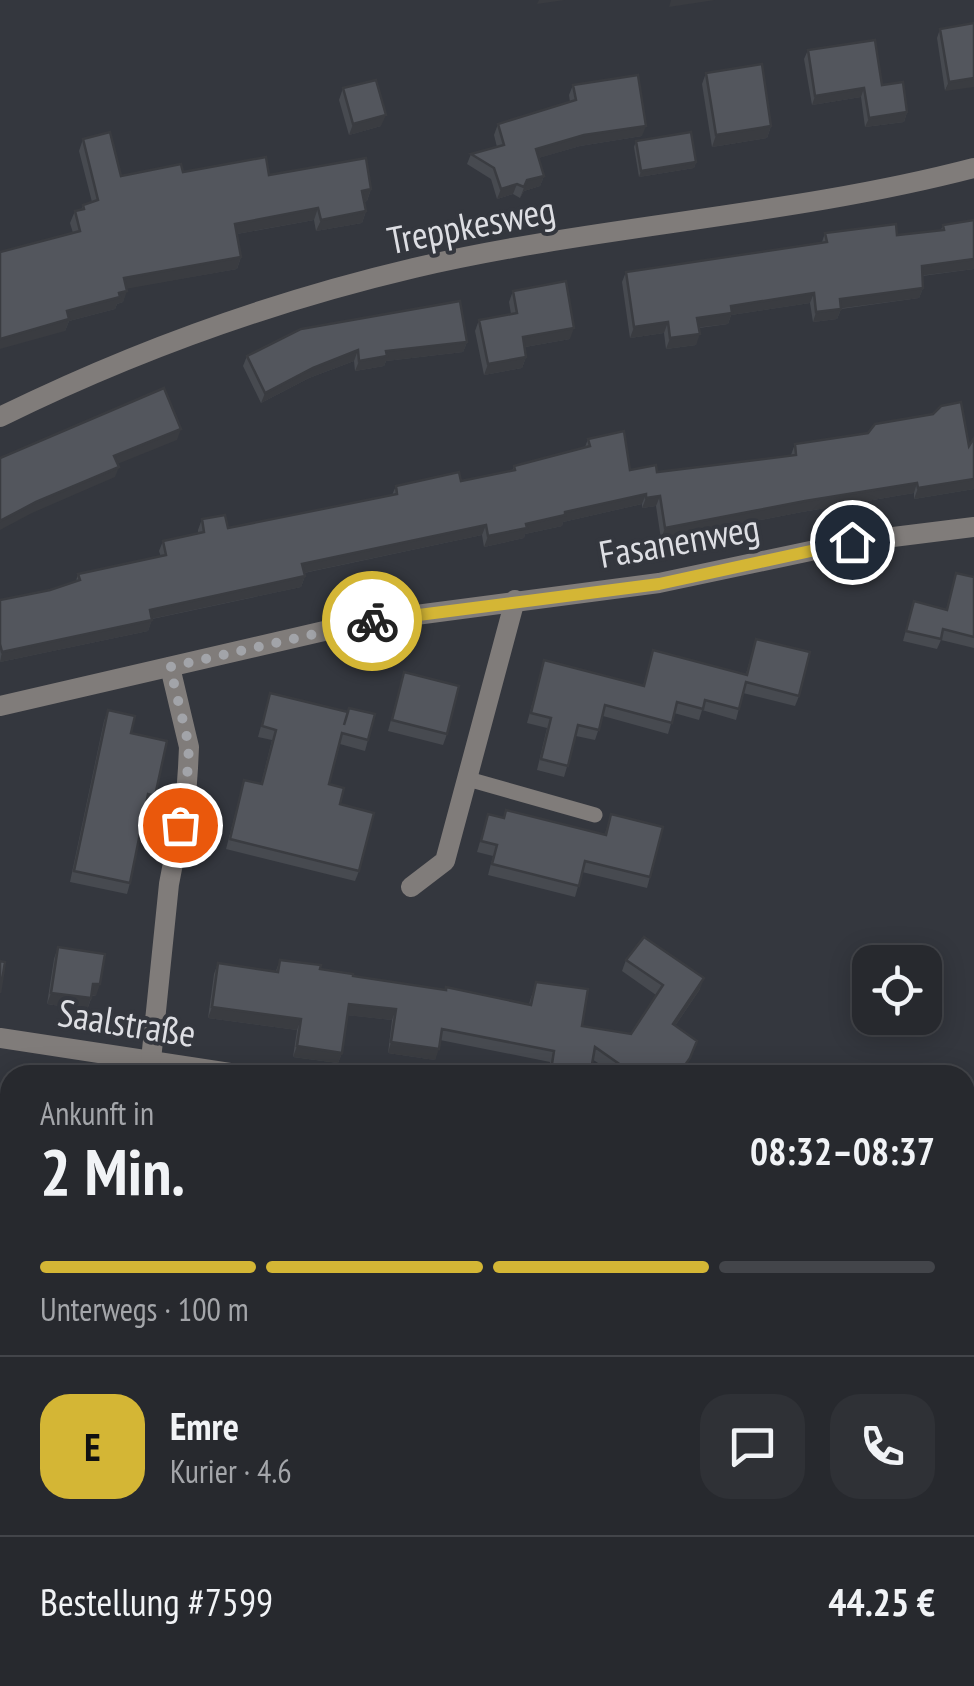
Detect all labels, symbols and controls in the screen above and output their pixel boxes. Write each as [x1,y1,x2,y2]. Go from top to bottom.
street label: Treppkesweg [383,184,559,264]
pin [810,500,895,585]
street label: Fasanenweg [595,502,763,578]
icon: home [825,515,880,570]
courier [322,571,422,671]
icon: bike [345,594,400,649]
pin [138,783,223,868]
icon: bag [153,798,208,853]
map controls [852,945,942,1035]
button: locate [852,945,942,1035]
street label: Saalstraße [55,987,199,1057]
text: Ankunft in [40,1092,154,1134]
text: 08:32–08:37 [750,1126,935,1175]
text: 2 Min. [40,1129,185,1213]
text: Unterwegs · 100 m [40,1288,249,1330]
button: chat [700,1394,805,1499]
button: phone [830,1394,935,1499]
text: Emre [170,1401,239,1450]
text: E [84,1422,101,1471]
text: Kurier · 4.6 [170,1450,292,1492]
text: Bestellung #7599 [40,1577,273,1626]
text: 44.25 € [828,1577,935,1626]

